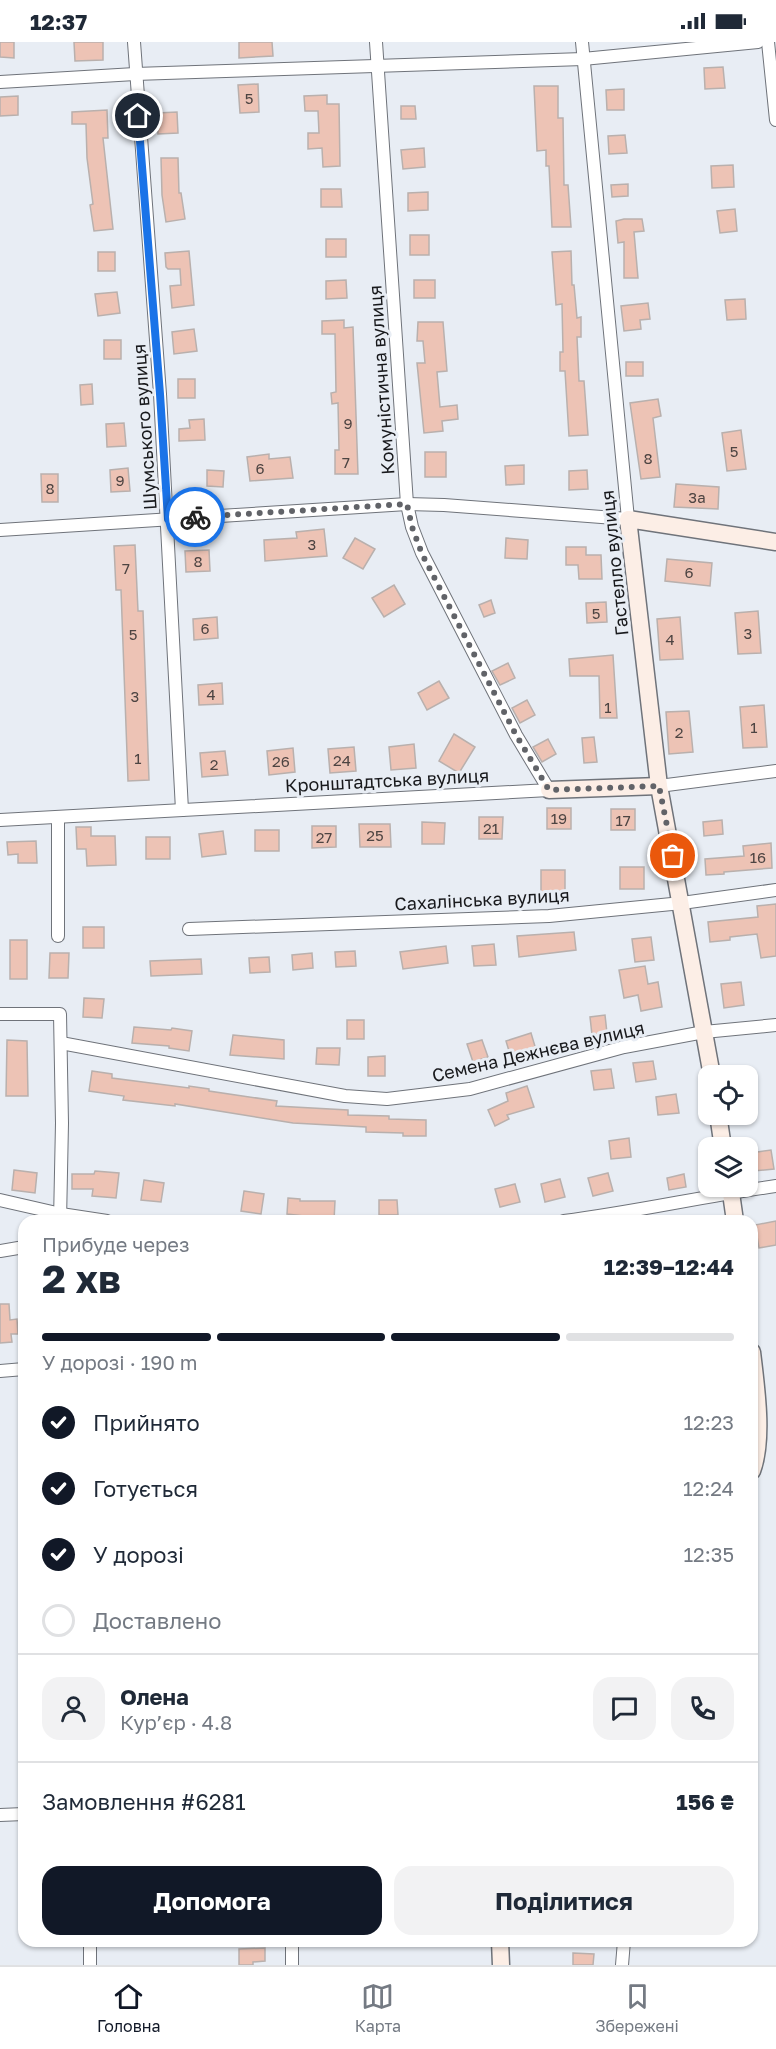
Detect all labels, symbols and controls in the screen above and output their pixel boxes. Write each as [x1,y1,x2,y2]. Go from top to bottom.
text: 12:37 [30,8,87,35]
house number: 5 [245,89,253,107]
pin [112,90,163,141]
icon: home [121,99,154,132]
street label: Комуністична вулиця [363,285,399,475]
street label: Шумського вулиця [127,343,161,511]
house number: 9 [343,414,353,432]
house number: 5 [730,442,738,460]
house number: 8 [643,449,653,467]
house number: 7 [342,453,350,471]
house number: 6 [255,459,265,477]
house number: 9 [115,471,125,489]
house number: 8 [45,479,55,497]
courier [165,487,225,547]
house number: 3а [688,488,706,506]
street label: Гастелло вулиця [595,489,633,637]
icon: bike [179,501,212,534]
house number: 3 [308,535,316,553]
house number: 8 [193,552,203,570]
house number: 7 [122,559,130,577]
house number: 6 [684,563,694,581]
house number: 5 [592,604,600,622]
house number: 6 [200,619,210,637]
house number: 3 [744,624,752,642]
house number: 5 [129,625,137,643]
house number: 4 [665,630,675,648]
house number: 4 [206,685,216,703]
house number: 3 [131,687,139,705]
house number: 1 [604,698,612,716]
house number: 1 [750,718,758,736]
house number: 2 [675,723,683,741]
house number: 1 [134,749,142,767]
house number: 24 [333,751,351,769]
house number: 26 [272,752,290,770]
house number: 2 [210,755,218,773]
street label: Кронштадтська вулиця [284,764,490,796]
house number: 19 [551,809,567,827]
house number: 17 [615,811,631,829]
house number: 21 [483,819,499,837]
house number: 25 [366,826,384,844]
house number: 27 [316,828,332,846]
pin [647,830,698,881]
icon: bag [656,839,689,872]
house number: 16 [750,848,766,866]
street label: Сахалінська вулиця [394,883,570,915]
street label: Семена Дежнєва вулиця [430,1016,646,1086]
map controls [698,1065,758,1197]
button: locate [698,1065,758,1125]
button: layers [698,1137,758,1197]
text: Прибуде через [42,1232,189,1256]
text: 12:39–12:44 [604,1253,734,1280]
text: 2 хв [42,1255,121,1302]
text: У дорозі · 190 m [42,1350,198,1374]
icon: check [42,1406,75,1439]
text: Прийнято [93,1409,200,1436]
text: 12:23 [683,1410,734,1434]
icon: check [42,1472,75,1505]
text: Готується [93,1475,198,1502]
text: 12:24 [683,1476,734,1500]
icon: check [42,1538,75,1571]
text: У дорозі [93,1541,184,1568]
text: 12:35 [683,1542,734,1566]
text: Доставлено [93,1607,221,1634]
button: person [42,1677,105,1740]
button: chat [593,1677,656,1740]
button: phone [671,1677,734,1740]
text: Олена [120,1683,189,1710]
text: Кур’єр · 4.8 [120,1710,232,1734]
text: Замовлення #6281 [42,1788,246,1815]
text: 156 ₴ [676,1788,734,1815]
button: Допомога [42,1866,382,1935]
button: Поділитися [394,1866,734,1935]
tab: Головна [97,1980,161,2036]
tab: Карта [355,1980,401,2036]
tab: Збережені [595,1980,679,2036]

